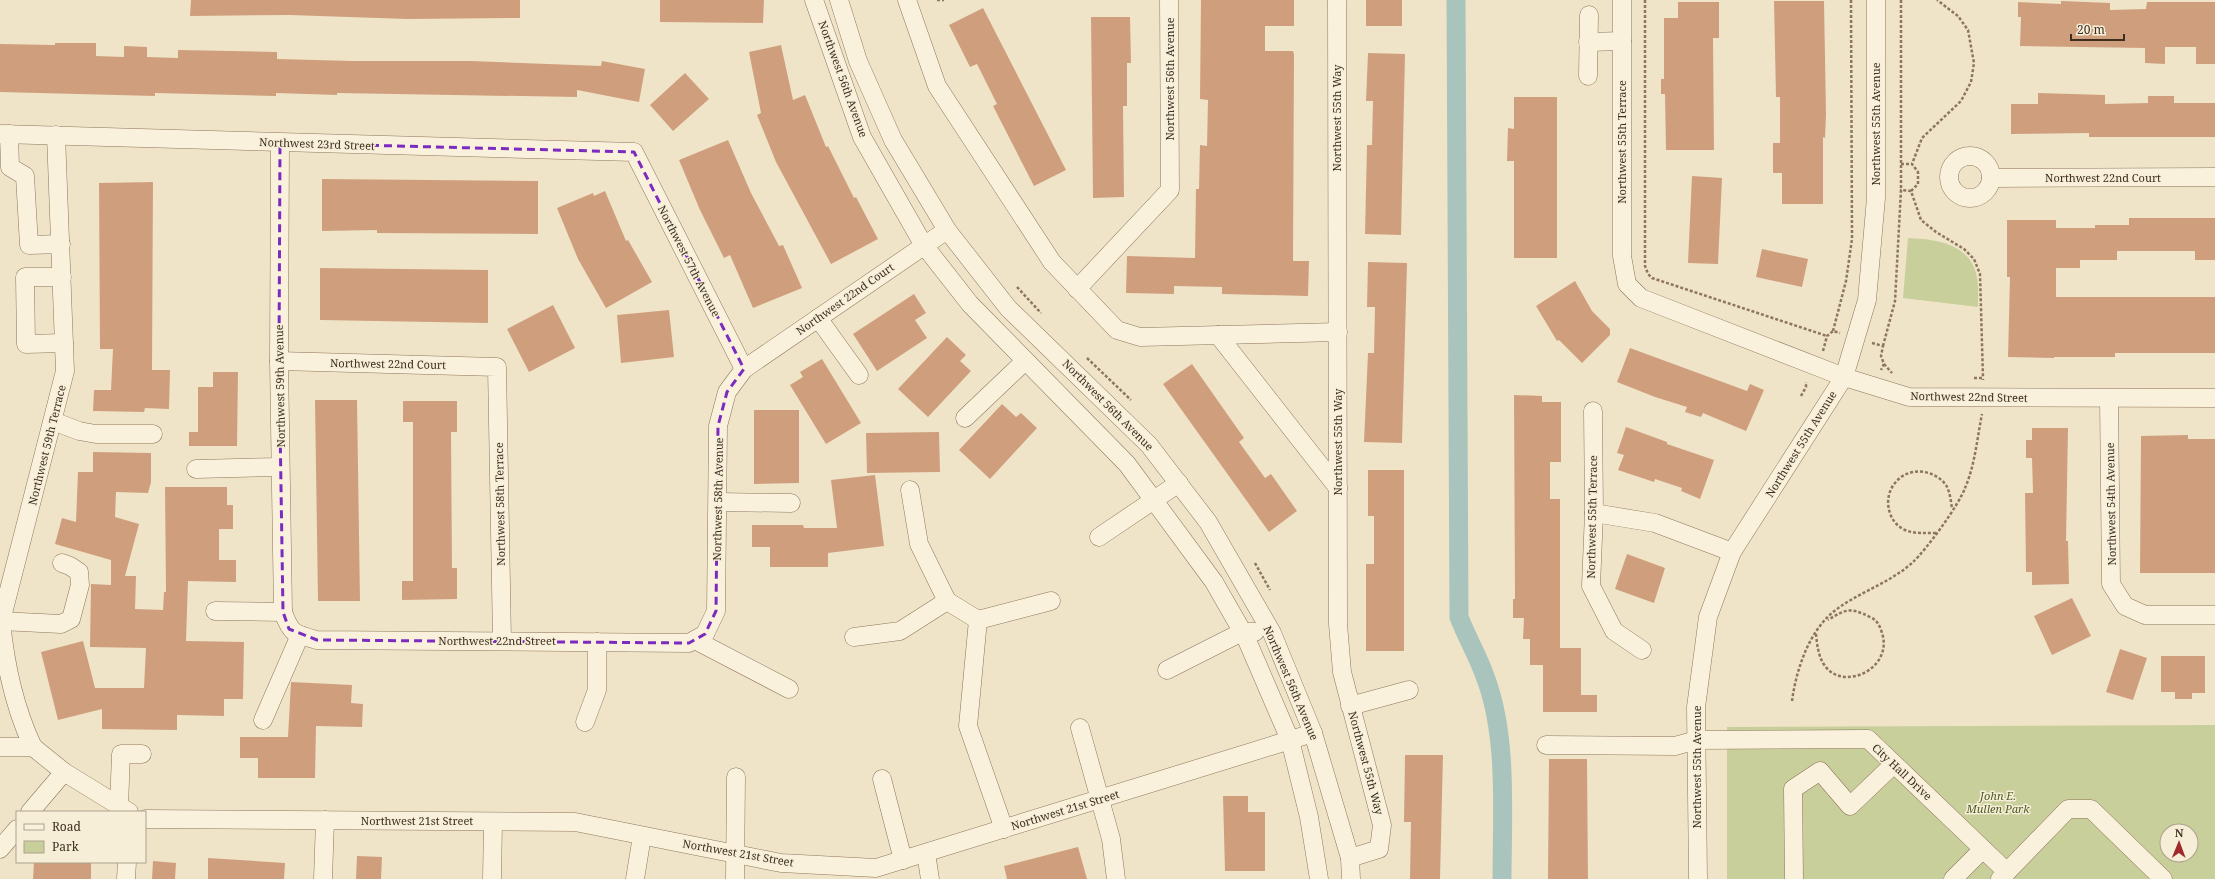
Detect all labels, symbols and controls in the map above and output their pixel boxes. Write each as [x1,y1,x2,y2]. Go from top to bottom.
scale bar [2071,16,2124,42]
street label: Northwest 56th Avenue [1162,17,1177,141]
street label: Northwest 56th Avenue [815,18,872,139]
text: 20 m [2077,21,2105,38]
street label: Northwest 55th Avenue [1868,62,1883,186]
street label: Northwest 55th Way [1329,64,1344,171]
street label: Northwest 55th Terrace [1614,80,1629,204]
street label: Northwest 23rd Street [259,134,375,153]
street label: Northwest 22nd Court [2045,170,2161,185]
street label: Northwest 57th Avenue [655,202,724,319]
street label: Northwest 22nd Court [793,259,897,338]
street label: Northwest 59th Avenue [271,324,288,448]
street label: Northwest 22nd Court [330,355,446,372]
street label: Northwest 56th Avenue [1060,356,1157,454]
street label: Northwest 59th Terrace [24,383,69,507]
street label: Northwest 55th Avenue [1762,387,1840,500]
street label: Northwest 55th Way [1330,388,1345,495]
street label: Northwest 22nd Street [1910,388,2028,405]
street label: Northwest 58th Avenue [709,437,726,561]
street label: Northwest 58th Terrace [491,442,508,566]
street label: Northwest 54th Avenue [2102,442,2119,566]
street label: Northwest 55th Terrace [1583,455,1600,579]
street label: Northwest 56th Avenue [1260,623,1322,743]
street label: Northwest 22nd Street [438,633,556,648]
street label: Northwest 55th Avenue [1689,705,1704,829]
street label: Northwest 55th Way [1345,709,1388,817]
street label: City Hall Drive [1869,740,1936,803]
street label: Northwest 21st Street [1009,786,1121,833]
park label: John E. Mullen Park [1965,788,2030,816]
legend [16,811,146,863]
street label: Northwest 21st Street [361,813,473,828]
text: Road [52,818,82,835]
north arrow [2159,823,2199,863]
text: N [2175,825,2184,840]
street label: Northwest 21st Street [681,835,795,870]
text: Park [52,838,80,855]

